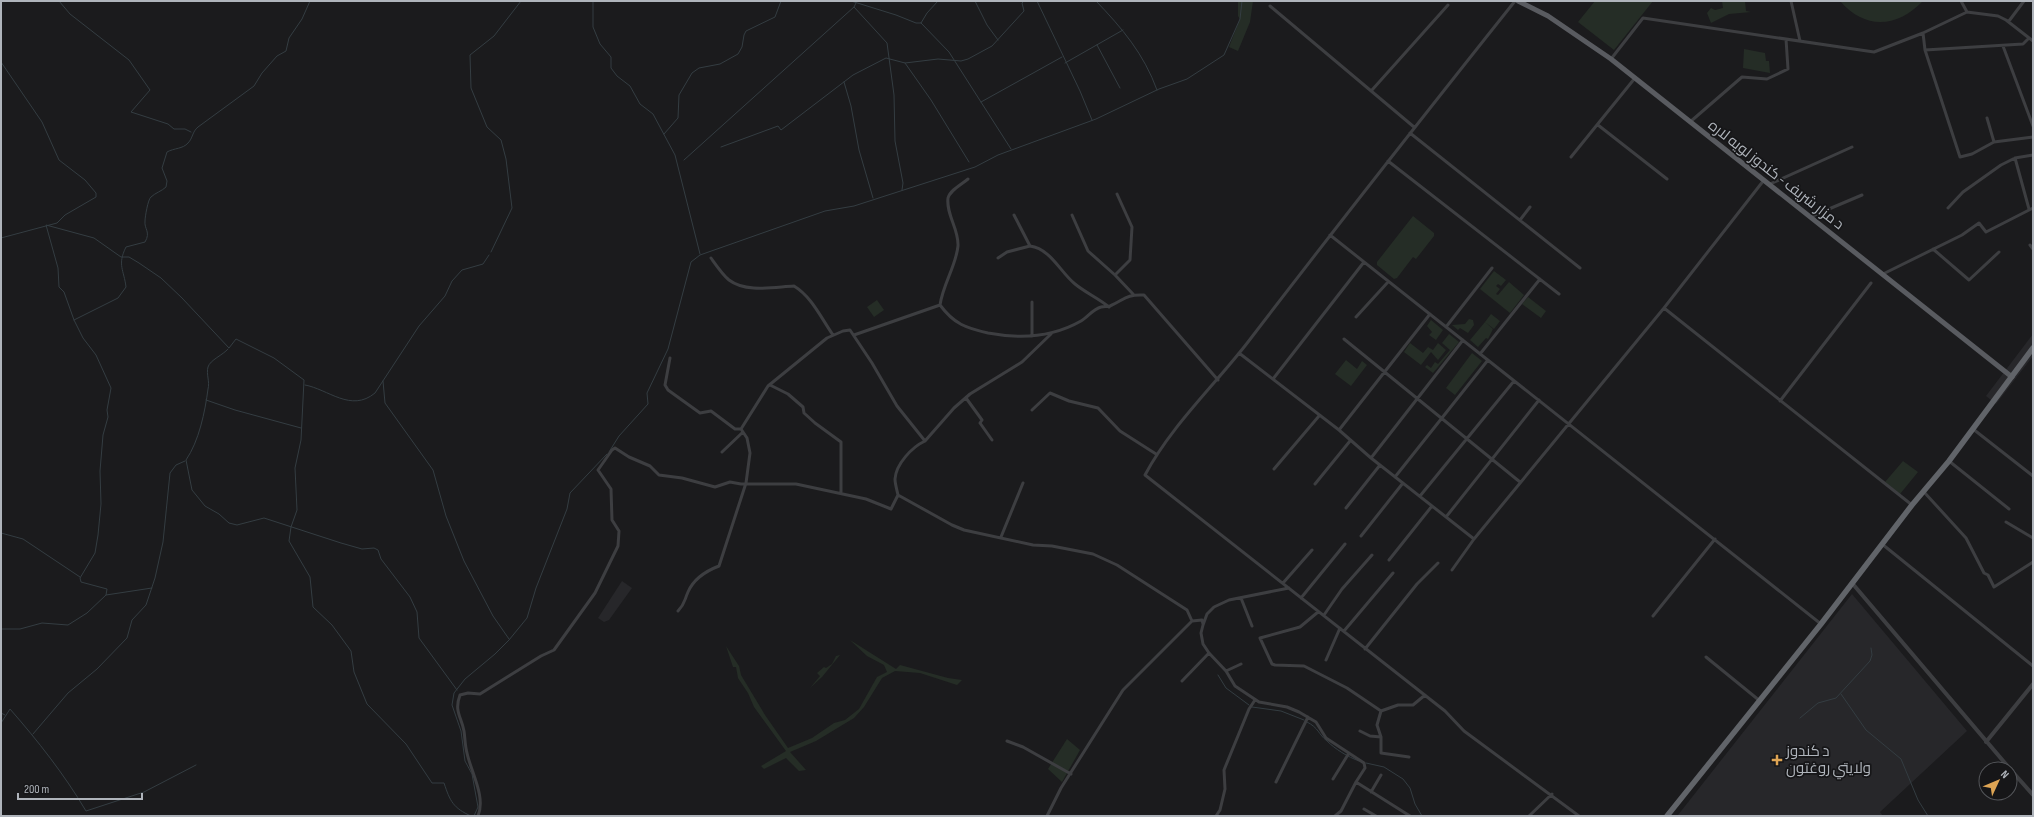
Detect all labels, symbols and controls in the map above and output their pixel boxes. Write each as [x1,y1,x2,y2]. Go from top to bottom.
street label: د مزار شریف - کندوز لویه لاره [1704,116,1848,234]
place label: د کندوز ولایتي روغتون [1785,742,1871,780]
marker: د کندوز ولایتي روغتون [1771,754,1783,766]
north arrow [1978,761,2018,801]
text: N [1998,768,2012,781]
scale bar [18,775,142,801]
text: 200 m [24,782,50,797]

